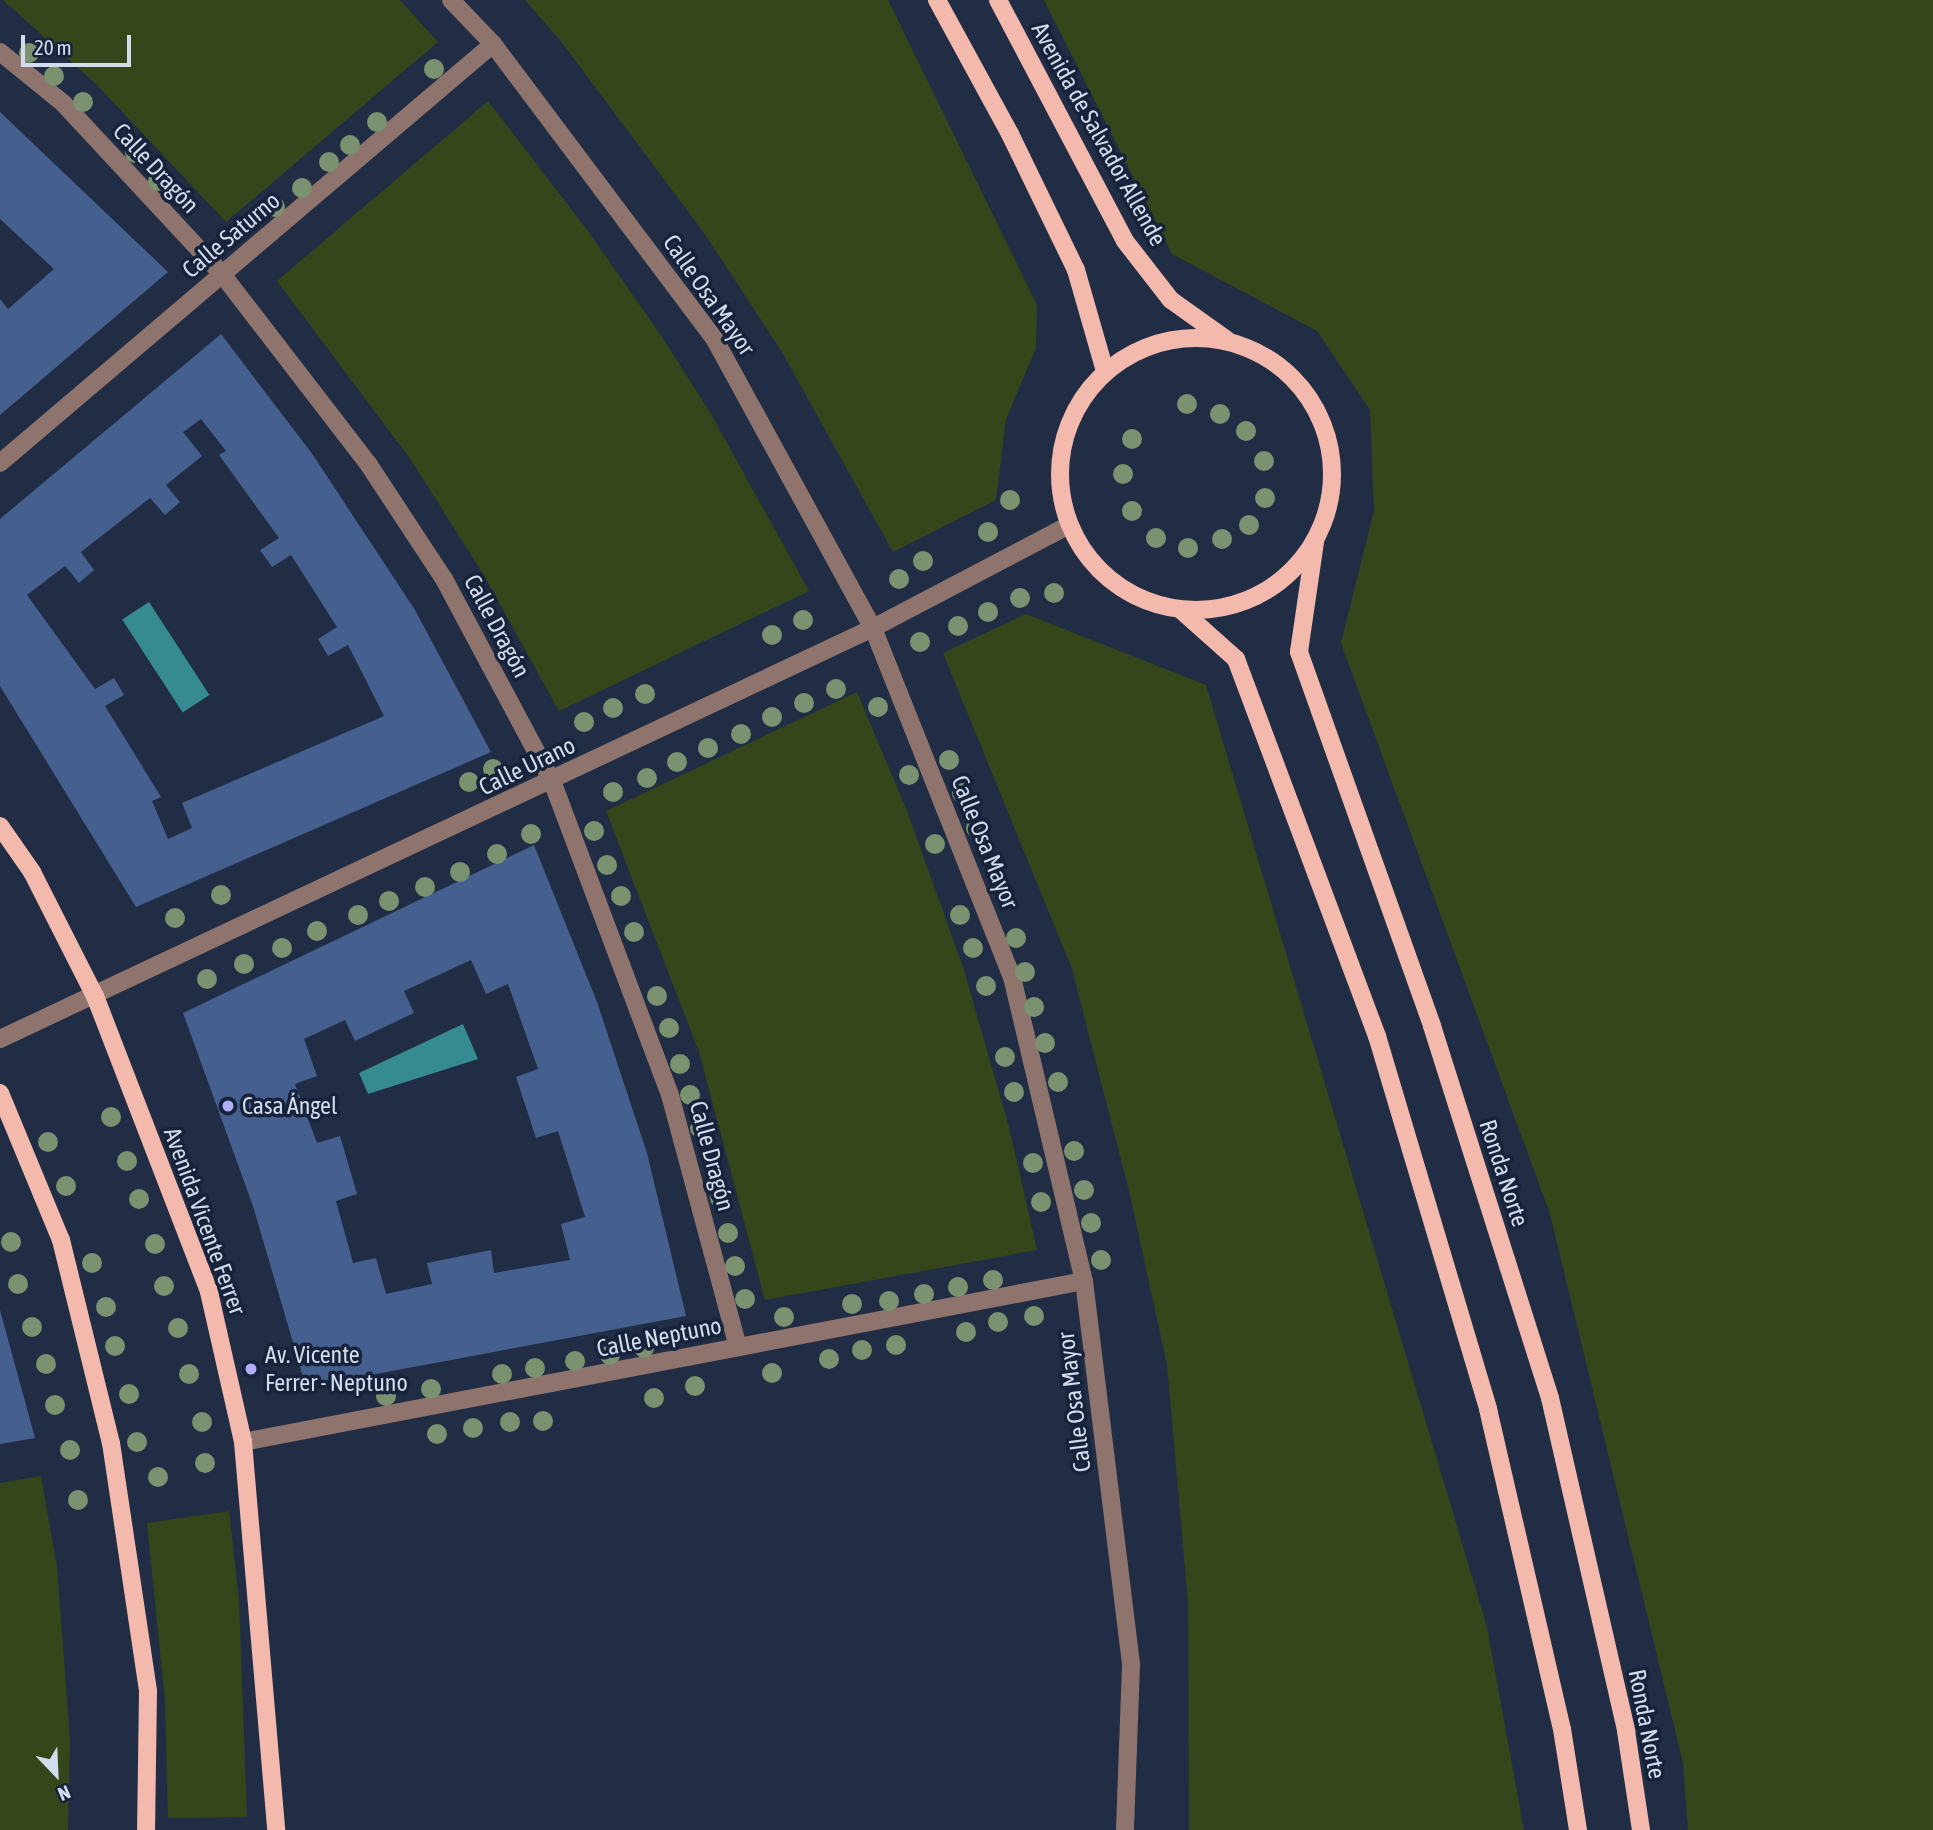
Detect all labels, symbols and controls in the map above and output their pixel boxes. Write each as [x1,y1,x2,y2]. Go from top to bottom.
street label: Avenida de Salvador Allende [1026,17,1172,251]
scale bar [24,21,135,65]
text: 20 m [34,35,72,59]
street label: Calle Dragón [107,117,205,219]
street label: Calle Saturno [176,186,286,284]
street label: Calle Osa Mayor [657,229,761,361]
street label: Calle Dragón [458,570,536,682]
street label: Calle Urano [474,730,580,802]
street label: Calle Osa Mayor [945,771,1025,913]
place label: Casa Ángel [242,1092,337,1120]
marker: Casa Ángel [220,1098,236,1114]
street label: Calle Dragón [684,1098,740,1214]
street label: Ronda Norte [1473,1116,1535,1230]
street label: Avenida Vicente Ferrer [158,1123,252,1319]
street label: Calle Neptuno [594,1311,724,1363]
street label: Calle Osa Mayor [1051,1330,1097,1474]
place label: Av. Vicente Ferrer - Neptuno [265,1341,408,1397]
marker: Av. Vicente Ferrer - Neptuno [243,1361,259,1377]
street label: Ronda Norte [1622,1667,1672,1781]
north arrow [21,1739,91,1809]
text: N [55,1781,74,1806]

